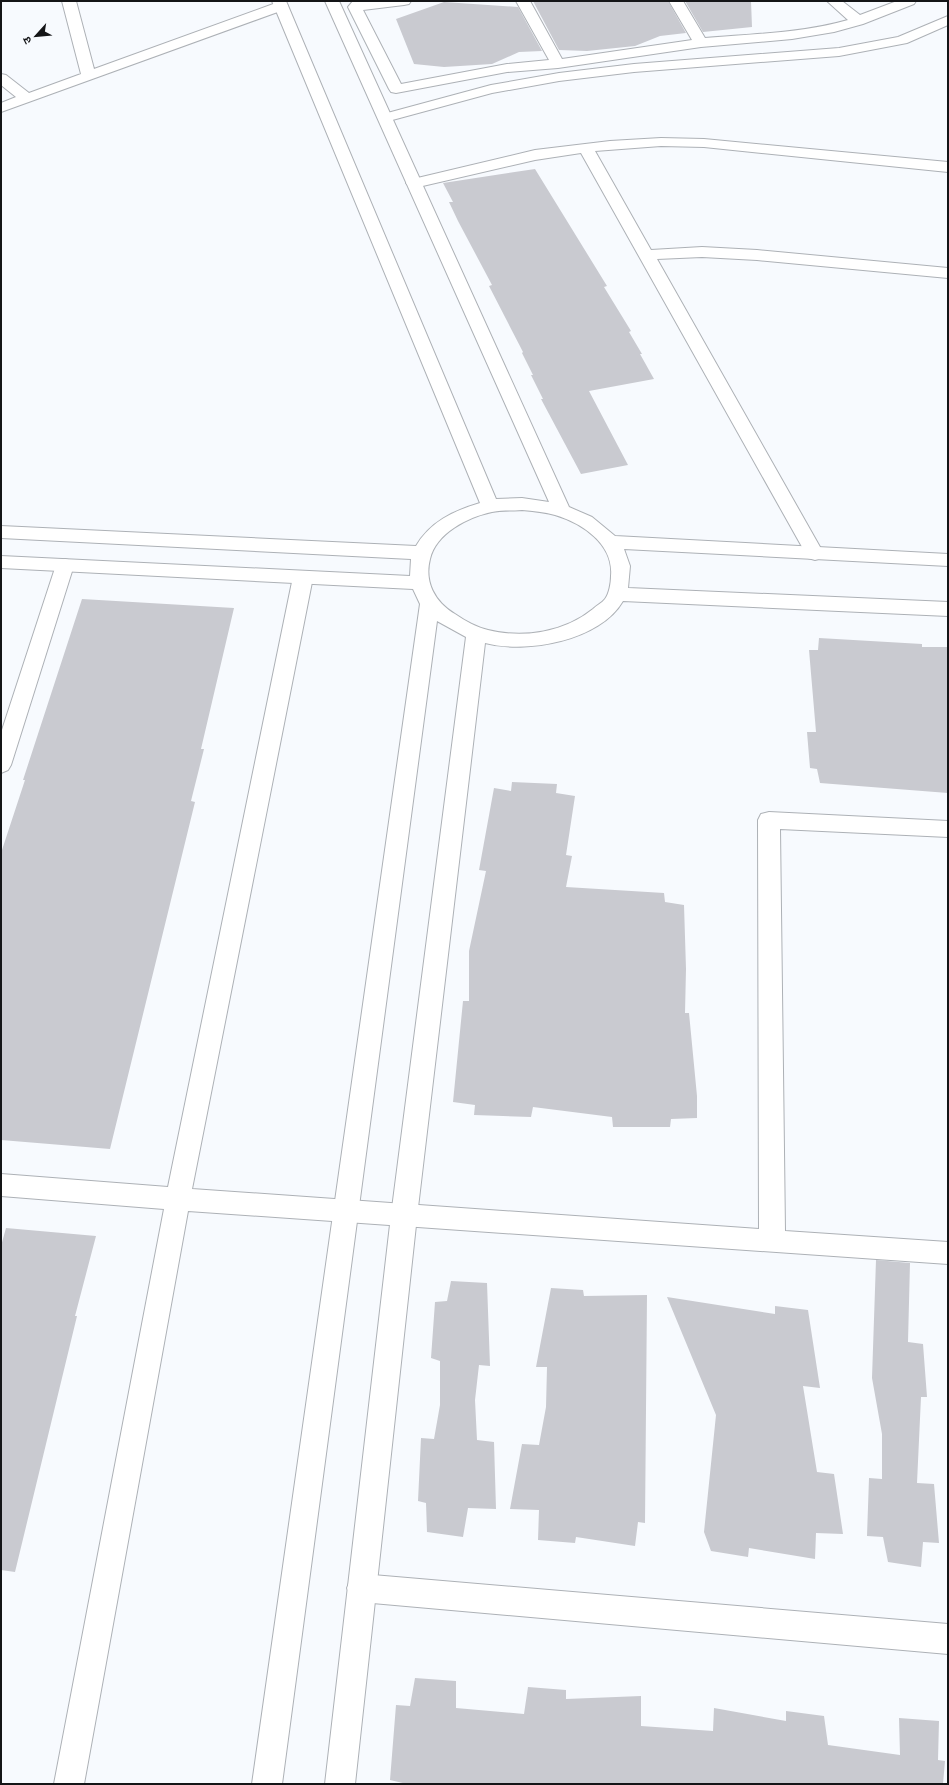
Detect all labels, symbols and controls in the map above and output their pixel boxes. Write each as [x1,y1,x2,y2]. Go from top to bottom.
north arrow [16,16,56,56]
text: उ [20,34,35,46]

